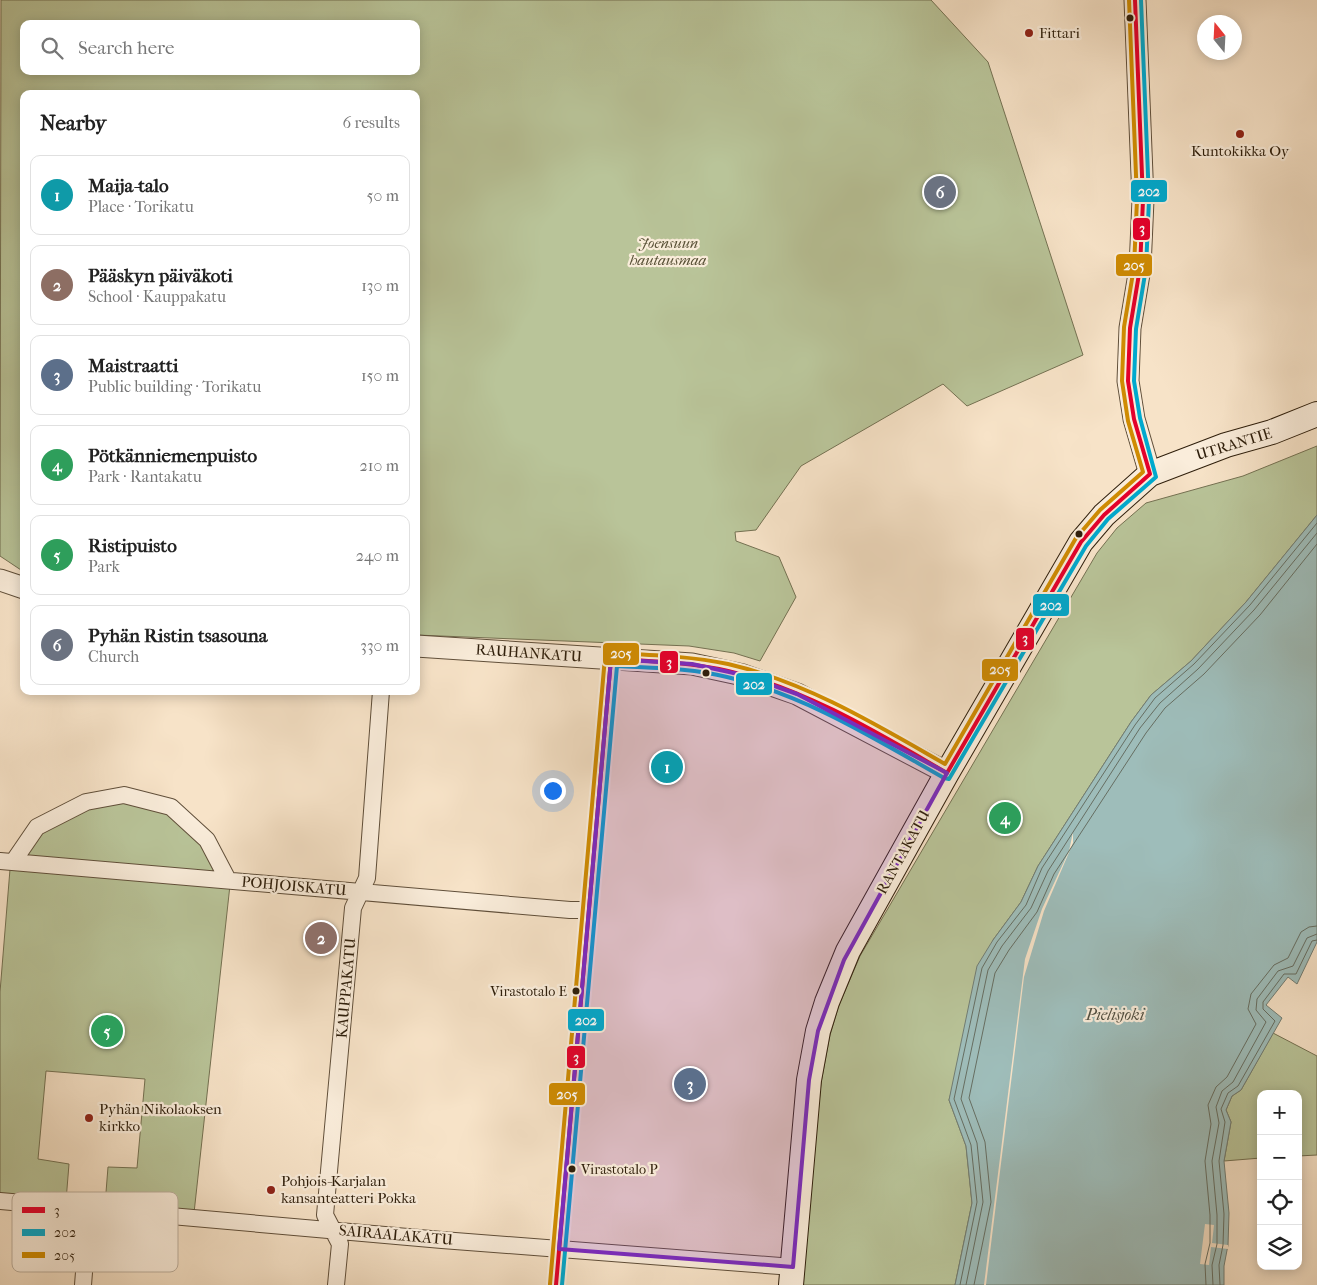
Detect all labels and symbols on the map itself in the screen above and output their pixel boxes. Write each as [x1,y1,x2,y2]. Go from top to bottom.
unlabelled marker [1125,13,1135,23]
north arrow [1197,15,1242,60]
place label: Fittari [1039,24,1080,42]
marker: Fittari [1023,27,1035,39]
marker: Kuntokikka Oy [1234,128,1246,140]
place label: Kuntokikka Oy [1191,142,1290,160]
pin: 6 [924,173,956,211]
line badge: 202 [1130,179,1168,203]
text: 202 [1138,183,1160,200]
line badge: 3 [1132,217,1151,241]
text: 3 [1139,220,1145,237]
park label: Joensuun hautausmaa [629,234,706,269]
line badge: 205 [1115,253,1153,277]
text: 205 [1124,257,1144,274]
street label: UTRANTIE [1194,424,1274,464]
unlabelled marker [1074,529,1084,539]
line badge: 202 [1032,593,1070,617]
text: 202 [1040,597,1062,614]
line badge: 3 [1015,627,1035,651]
text: 3 [1022,630,1028,647]
street label: RAUHANKATU [475,640,583,666]
line badge: 205 [602,642,640,666]
text: 205 [611,645,631,662]
line badge: 3 [659,650,679,674]
text: 3 [666,654,672,671]
line badge: 205 [981,658,1019,682]
text: 205 [990,661,1010,678]
unlabelled marker [701,668,711,678]
line badge: 202 [735,672,773,696]
text: 202 [743,676,765,693]
pin: 1 [651,748,683,786]
your location [540,778,566,804]
pin: 4 [989,799,1021,837]
street label: RANTAKATU [872,806,934,897]
street label: POHJOISKATU [241,872,348,900]
pin: 2 [305,919,337,957]
street label: KAUPPAKATU [333,936,359,1039]
place label: Virastotalo E [489,983,567,1000]
marker: Virastotalo E [571,986,581,996]
water label: Pielisjoki [1085,1005,1146,1024]
line badge: 202 [567,1008,605,1032]
pin: 5 [91,1012,123,1050]
text: 202 [575,1012,597,1029]
line badge: 3 [566,1045,586,1069]
text: 3 [573,1049,579,1066]
pin: 3 [674,1065,706,1103]
line badge: 205 [548,1082,586,1106]
text: 205 [557,1086,577,1103]
place label: Pyhän Nikolaoksen kirkko [99,1100,222,1135]
marker: Pyhän Nikolaoksen kirkko [83,1112,95,1124]
place label: Virastotalo P [580,1161,658,1178]
marker: Virastotalo P [567,1164,577,1174]
place label: Pohjois-Karjalan kansanteatteri Pokka [281,1172,417,1207]
marker: Pohjois-Karjalan kansanteatteri Pokka [265,1184,277,1196]
legend [12,1192,178,1272]
text: 3 [54,1202,60,1219]
street label: SAIRAALAKATU [338,1221,454,1249]
text: 202 [54,1224,76,1241]
text: 205 [54,1247,75,1264]

